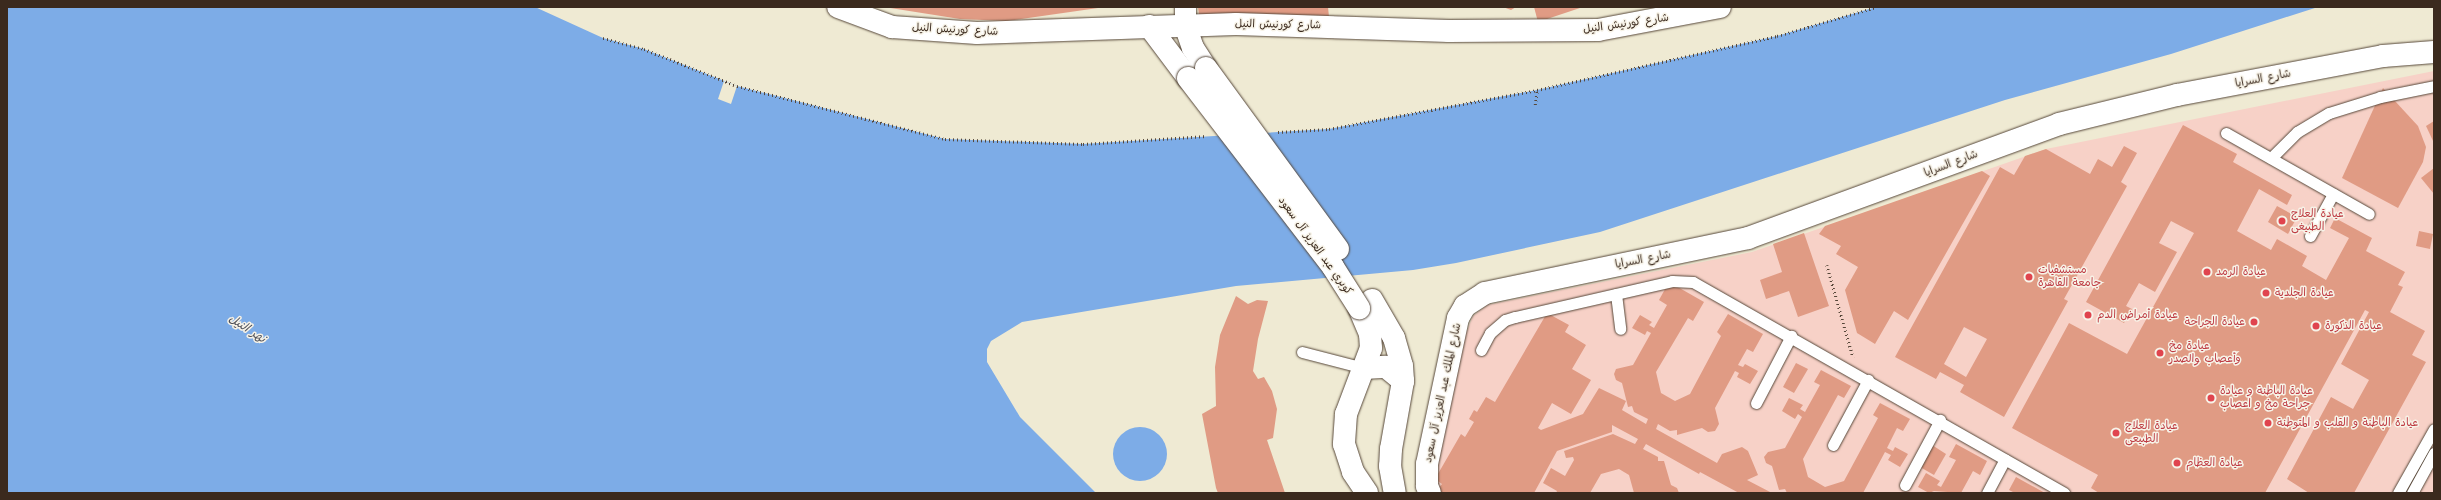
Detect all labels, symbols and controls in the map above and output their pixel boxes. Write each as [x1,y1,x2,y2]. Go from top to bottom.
street label: شارع كورنيش النيل [1582,11,1670,37]
street label: شارع كورنيش النيل [1235,18,1321,32]
street label: شارع كورنيش النيل [912,21,998,39]
street label: شارع السرايا [2234,67,2292,91]
street label: شارع السرايا [1922,148,1980,180]
street label: كوبري عبد العزيز آل سعود [1275,194,1355,298]
place label: عيادة العلاج الطبيغى [2291,208,2344,234]
marker: عيادة العلاج الطبيغى [2276,215,2288,227]
street label: شارع السرايا [1614,248,1672,272]
place label: مستشفيات جامعة القاهرة [2038,264,2101,290]
place label: عيادة الرمد [2216,265,2266,279]
marker: عيادة الرمد [2201,266,2213,278]
marker: مستشفيات جامعة القاهرة [2023,271,2035,283]
place label: عيادة الجلدية [2275,286,2334,300]
marker: عيادة الجلدية [2260,287,2272,299]
place label: عيادة أمراض الدم [2097,308,2178,322]
marker: عيادة أمراض الدم [2082,309,2094,321]
water label: نهر النيل [226,312,268,346]
place label: عيادة الجراحة [2185,315,2245,329]
marker: عيادة الجراحة [2248,316,2260,328]
place label: عيادة الذكورة [2325,319,2382,333]
marker: عيادة الذكورة [2310,320,2322,332]
street label: شارع الملك عبد العزيز آل سعود [1422,322,1464,464]
place label: عيادة مخ وأعصاب والصدر [2169,340,2241,366]
marker: عيادة مخ وأعصاب والصدر [2154,347,2166,359]
place label: عيادة الباطنة و عيادة جراحة مخ و اعصاب [2220,385,2313,411]
marker: عيادة الباطنة و عيادة جراحة مخ و اعصاب [2205,392,2217,404]
place label: عيادة الباطنة و القلب و المتوطنة [2277,416,2418,430]
marker: عيادة الباطنة و القلب و المتوطنة [2262,417,2274,429]
place label: عيادة العلاج الطبيعى [2125,420,2178,446]
marker: عيادة العلاج الطبيعى [2110,427,2122,439]
place label: عيادة العظام [2186,456,2243,470]
marker: عيادة العظام [2171,457,2183,469]

